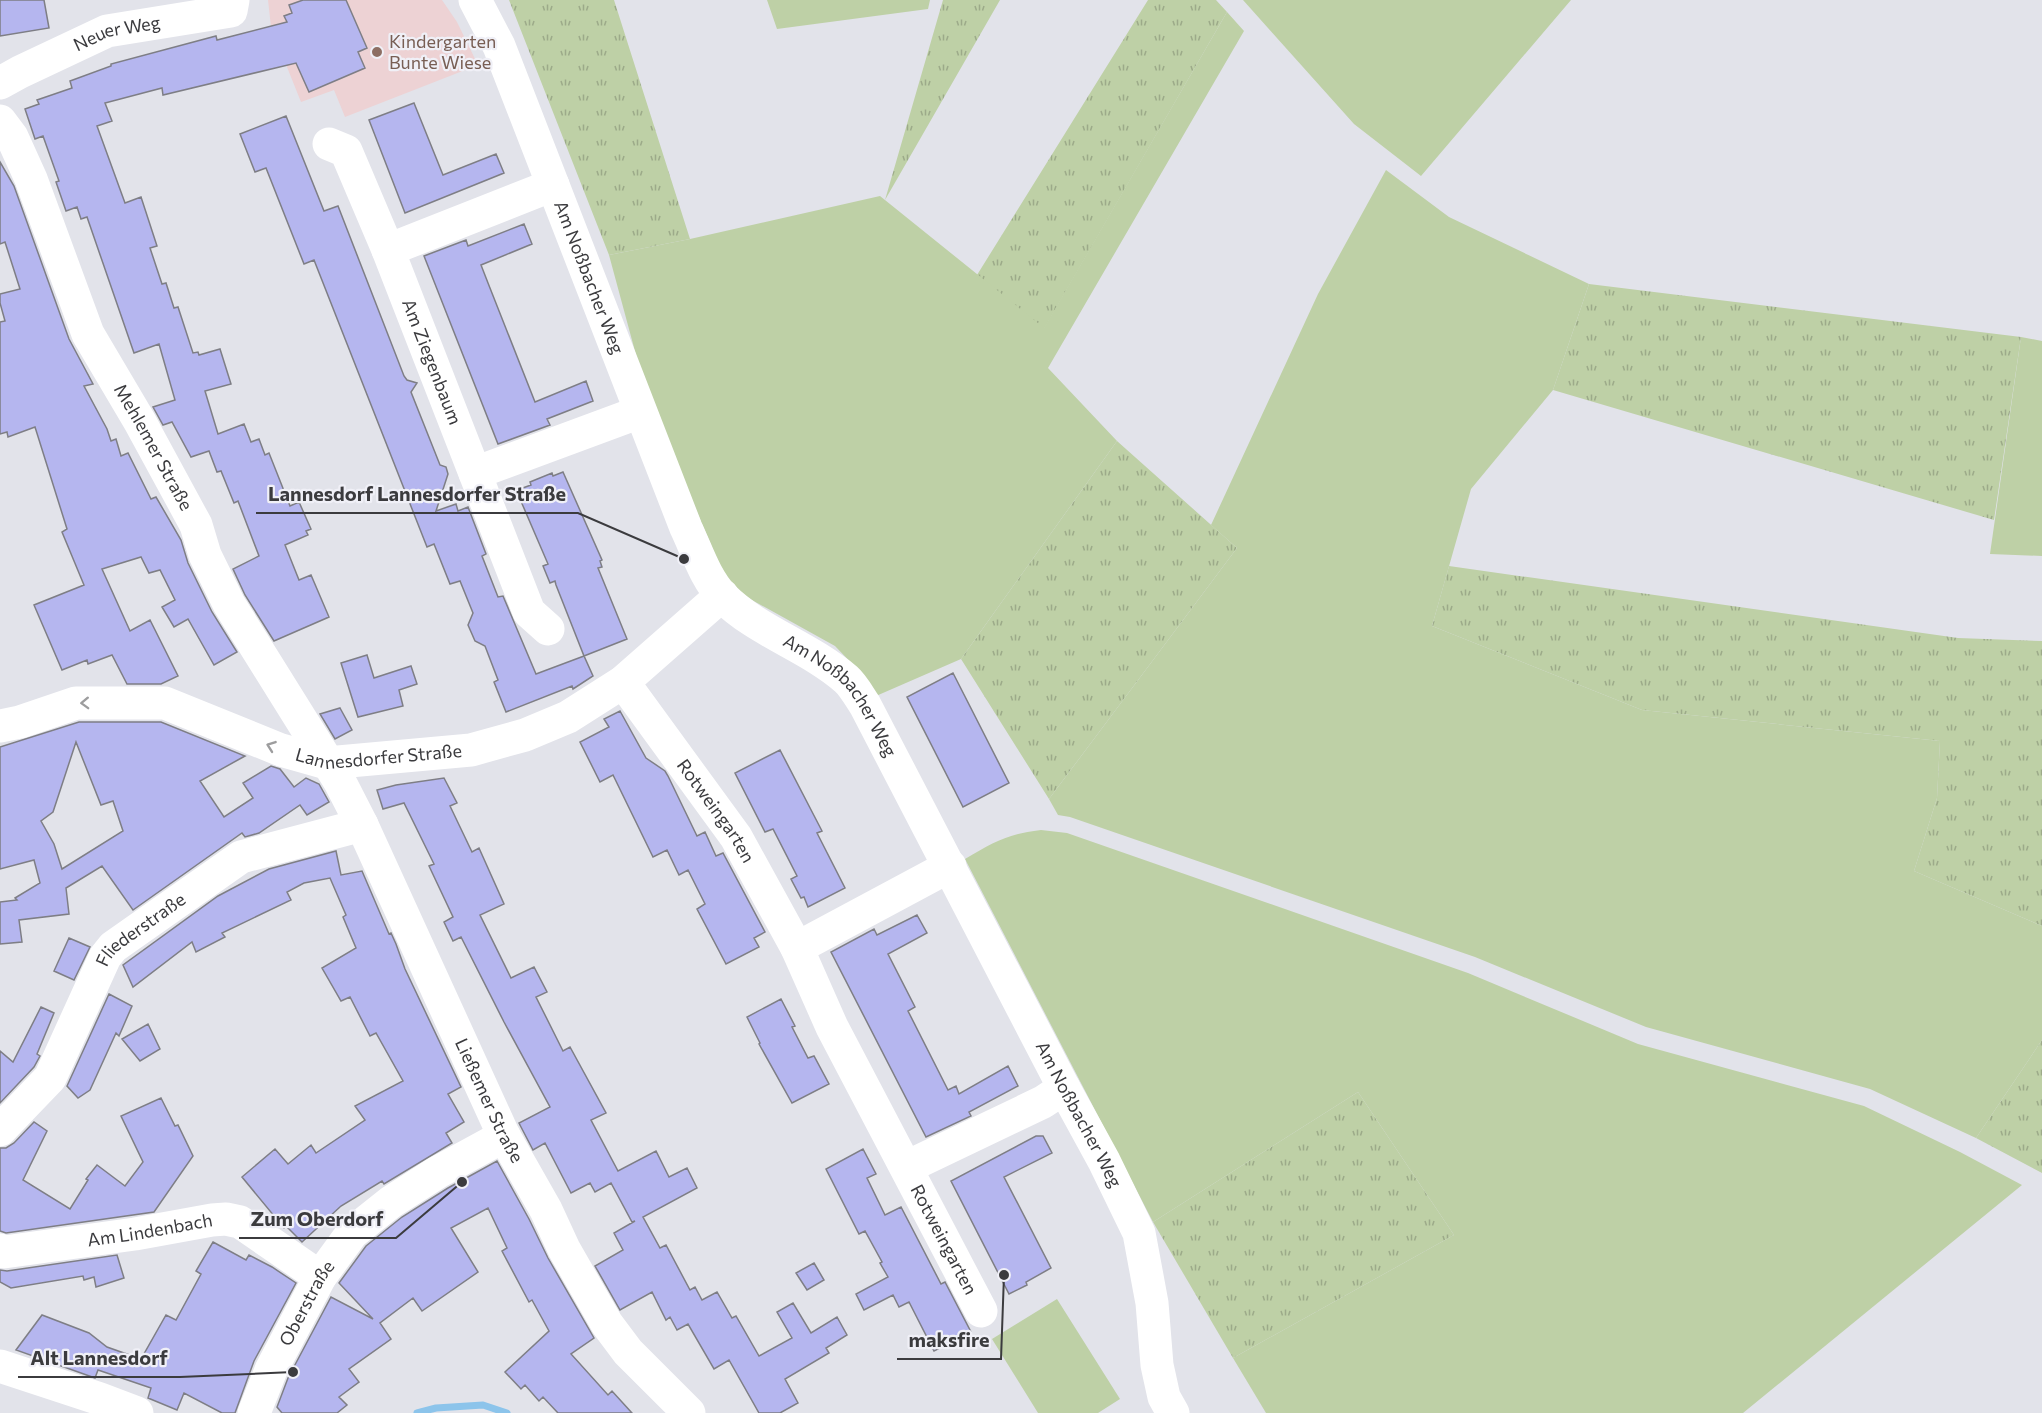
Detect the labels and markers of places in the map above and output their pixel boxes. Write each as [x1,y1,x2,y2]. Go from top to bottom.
place label: Kindergarten Bunte Wiese [389,30,496,73]
marker: Kindergarten Bunte Wiese [370,45,384,59]
callout: Lannesdorf Lannesdorfer Straße [256,475,578,513]
callout: Zum Oberdorf [239,1200,396,1238]
callout: maksfire [897,1321,1001,1359]
callout: Alt Lannesdorf [18,1339,180,1377]

